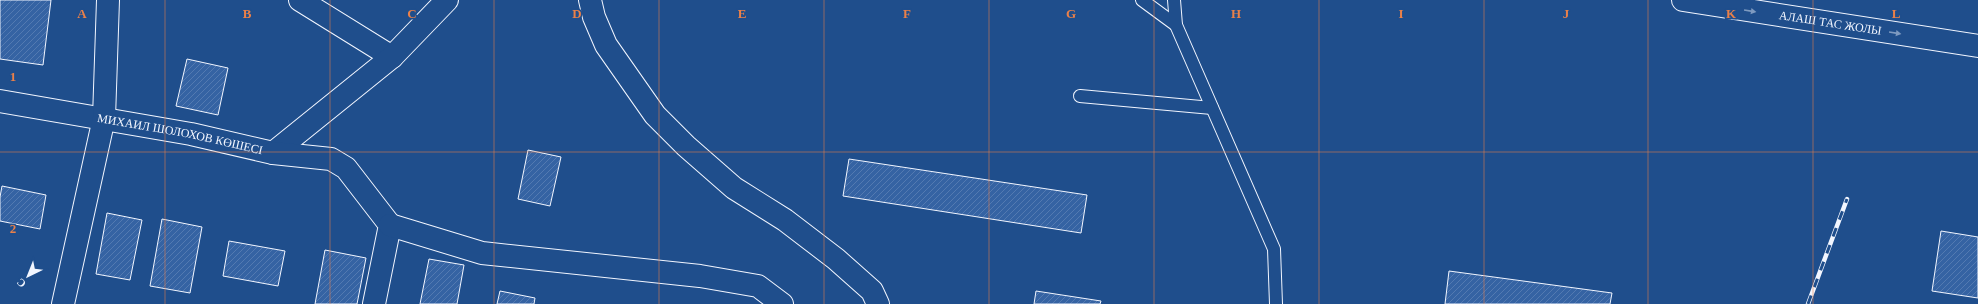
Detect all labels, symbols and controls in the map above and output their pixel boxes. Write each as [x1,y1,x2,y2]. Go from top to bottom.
text: A [77,6,87,21]
text: B [243,6,252,21]
text: C [407,6,417,21]
text: D [572,6,582,21]
text: E [738,6,746,21]
text: F [903,6,911,21]
text: G [1066,6,1076,21]
text: H [1231,6,1241,21]
text: I [1398,6,1404,21]
text: J [1563,6,1570,21]
text: K [1726,6,1737,21]
text: L [1892,6,1901,21]
one-way arrow [1744,8,1756,14]
street label: АЛАШ ТАС ЖОЛЫ [1778,8,1883,38]
one-way arrow [1889,30,1901,36]
text: 1 [10,69,16,84]
street label: МИХАИЛ ШОЛОХОВ КӨШЕСІ [96,111,264,157]
text: 2 [10,221,16,236]
north arrow [8,256,48,296]
text: С [14,276,28,290]

